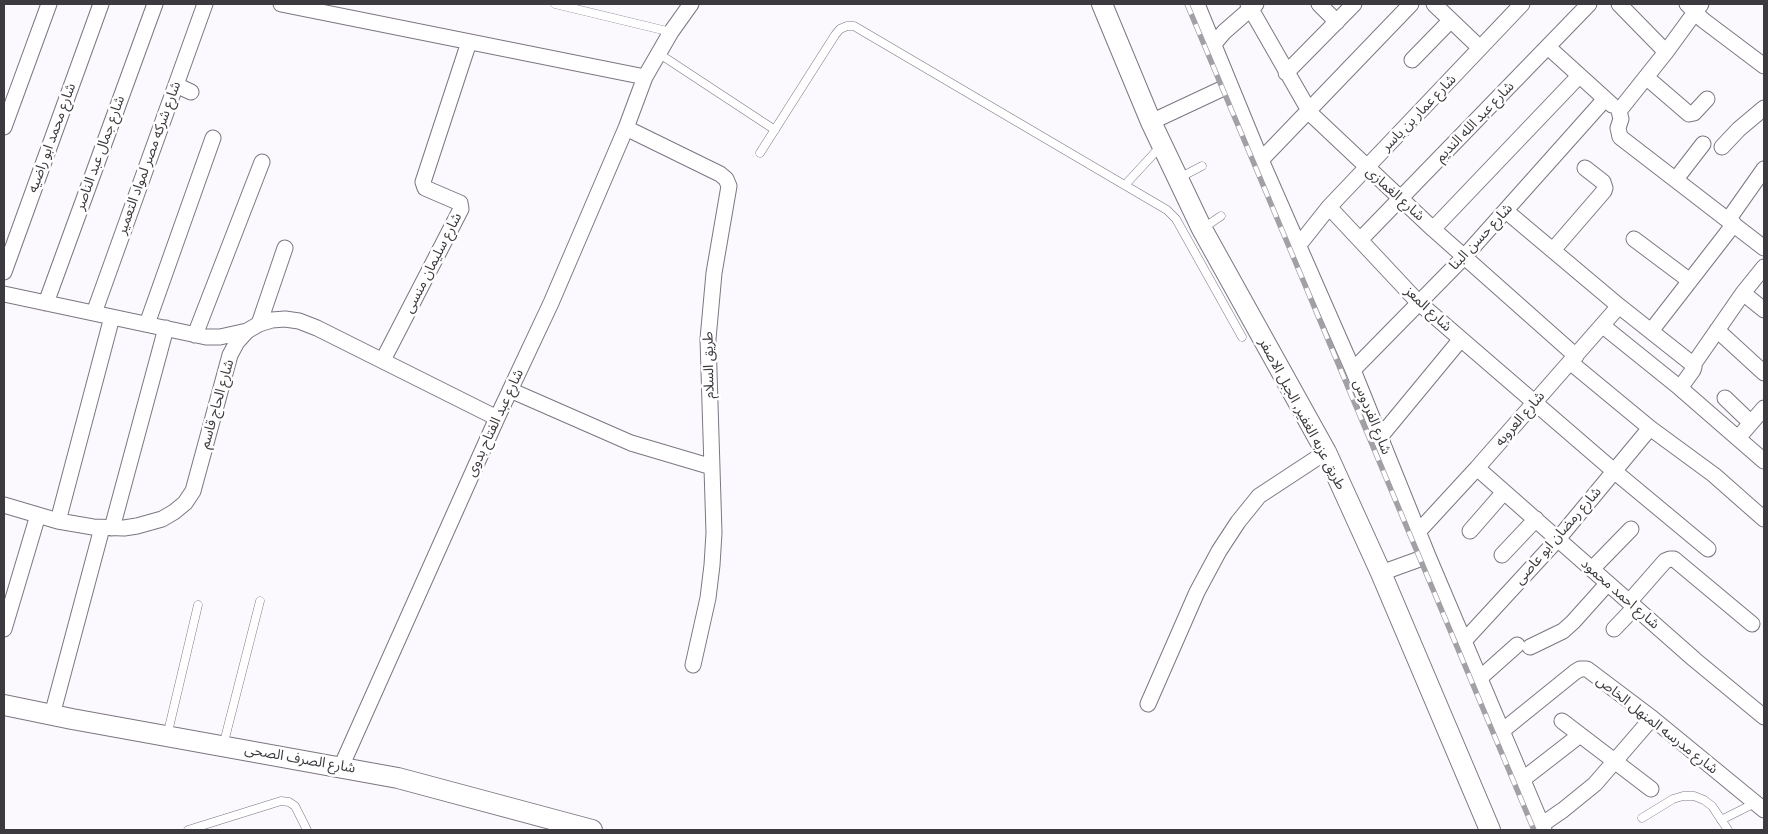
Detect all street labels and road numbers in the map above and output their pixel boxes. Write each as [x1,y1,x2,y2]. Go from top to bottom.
street label: شارع عمار بن ياسر [1378,71,1460,155]
street label: شارع عبد الله النديم [1432,78,1518,166]
street label: شارع شركه مصر لمواد التعمير [113,79,185,237]
street label: شارع محمد ابو راضيه [24,81,80,195]
street label: شارع جمال عبد الناصر [72,94,128,212]
street label: شارع الغمازى [1362,163,1428,225]
street label: شارع حسن البنا [1446,200,1516,274]
street label: شارع سليمان منسى [400,210,466,316]
street label: شارع المعز [1401,283,1455,335]
street label: طريق السلام [700,331,718,399]
street label: طريق عزبه الغفير, الجبل الاصفر [1255,335,1349,493]
street label: شارع الحاج قاسم [196,358,238,450]
street label: شارع عبد الفتاح بدوى [463,367,527,479]
street label: شارع الفردوس [1349,377,1395,457]
street label: شارع العروبه [1492,388,1548,450]
street label: شارع رمضان ابو عاصى [1511,484,1605,588]
street label: شارع احمد محمود [1577,555,1663,633]
street label: شارع مدرسه المنهل الخاص [1593,672,1721,778]
street label: شارع الصرف الصحى [243,741,357,777]

